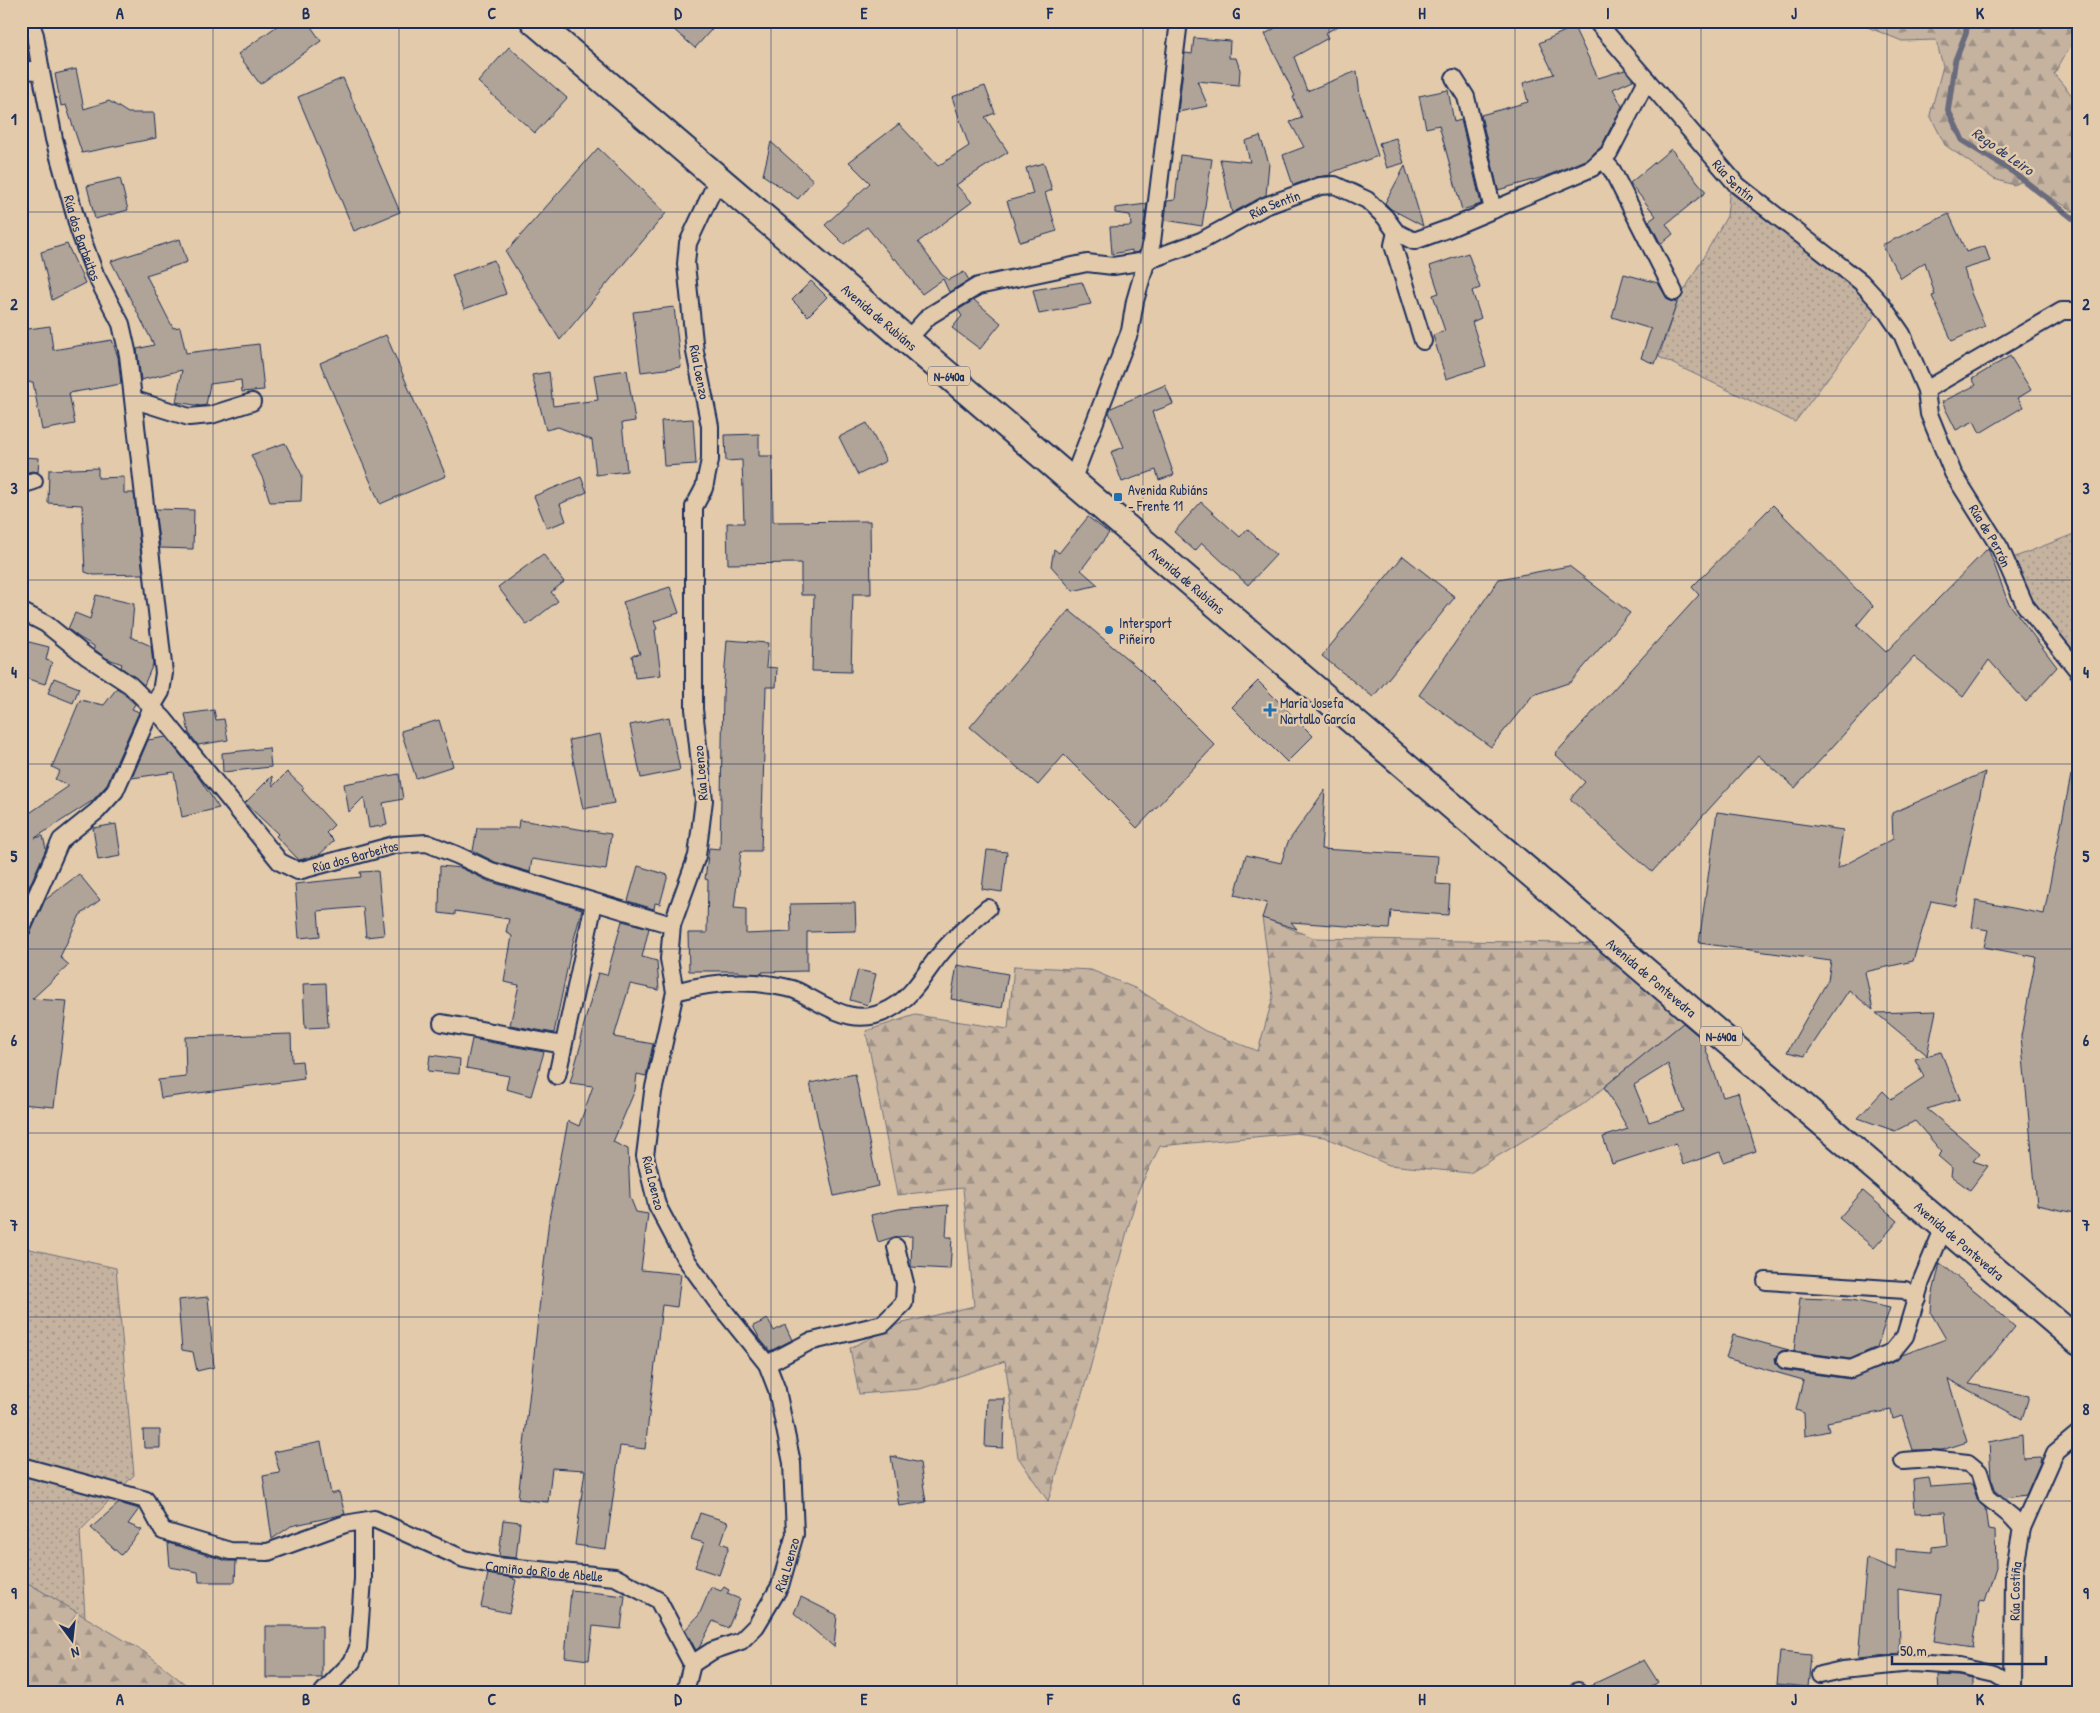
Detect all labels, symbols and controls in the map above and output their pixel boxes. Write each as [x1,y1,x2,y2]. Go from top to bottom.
text: A [116,2,124,24]
text: B [302,2,310,24]
text: C [488,2,497,24]
text: D [674,2,682,24]
text: E [860,2,868,24]
text: F [1046,2,1054,24]
text: G [1232,2,1240,24]
text: H [1418,2,1426,24]
text: I [1606,2,1610,24]
text: J [1791,2,1797,24]
text: K [1976,2,1985,24]
text: 1 [11,108,17,130]
text: 1 [2083,108,2089,130]
water label: Rego de Leiro [1968,122,2039,180]
street label: Rúa Sentín [1709,155,1760,206]
street label: Rúa Sentín [1245,185,1302,223]
street label: Rúa dos Barbeitos [60,193,106,284]
street label: Avenida de Rubiáns [838,279,922,354]
text: 2 [10,293,18,315]
text: 2 [2082,293,2090,315]
street label: Rúa Loenzo [685,343,715,401]
road number: N-640a [928,366,970,386]
text: 3 [10,477,18,499]
text: 3 [2082,477,2090,499]
place label: Avenida Rubiáns - Frente 11 [1128,480,1208,515]
marker: Avenida Rubiáns - Frente 11 [1112,491,1124,503]
street label: Rúa de Perrón [1965,500,2017,570]
street label: Avenida de Rubiáns [1146,542,1230,618]
place label: Intersport Piñeiro [1119,613,1172,648]
marker: Intersport Piñeiro [1103,624,1115,636]
text: 4 [11,661,17,683]
text: 4 [2083,661,2089,683]
place label: María Josefa Nartallo García [1280,693,1356,728]
marker: María Josefa Nartallo García [1264,704,1276,716]
street label: Rúa Loenzo [688,744,712,801]
street label: Rúa dos Barbeitos [310,835,399,876]
text: 5 [11,845,18,867]
text: 5 [2083,845,2090,867]
street label: Avenida de Pontevedra [1603,933,1701,1021]
road number: N-640a [1700,1026,1742,1046]
text: 6 [11,1029,18,1051]
text: 6 [2083,1029,2090,1051]
street label: Rúa Loenzo [638,1154,670,1212]
street label: Avenida de Pontevedra [1911,1196,2009,1284]
text: 7 [9,1214,18,1236]
text: 7 [2081,1214,2090,1236]
text: 8 [11,1398,18,1420]
text: 8 [2083,1398,2090,1420]
street label: Rúa Loenzo [769,1535,803,1595]
street label: Camiño do Rio de Abelle [484,1554,604,1585]
street label: Rúa Costiña [2004,1559,2025,1621]
text: 9 [11,1582,17,1604]
text: 9 [2083,1582,2089,1604]
north arrow [48,1616,98,1666]
scale bar [1892,1633,2046,1665]
text: 50 m [1900,1640,1927,1661]
text: N [69,1643,82,1663]
text: A [116,1688,124,1710]
text: B [302,1688,310,1710]
text: C [488,1688,497,1710]
text: D [674,1688,682,1710]
text: E [860,1688,868,1710]
text: F [1046,1688,1054,1710]
text: G [1232,1688,1240,1710]
text: H [1418,1688,1426,1710]
text: I [1606,1688,1610,1710]
text: J [1791,1688,1797,1710]
text: K [1976,1688,1985,1710]

